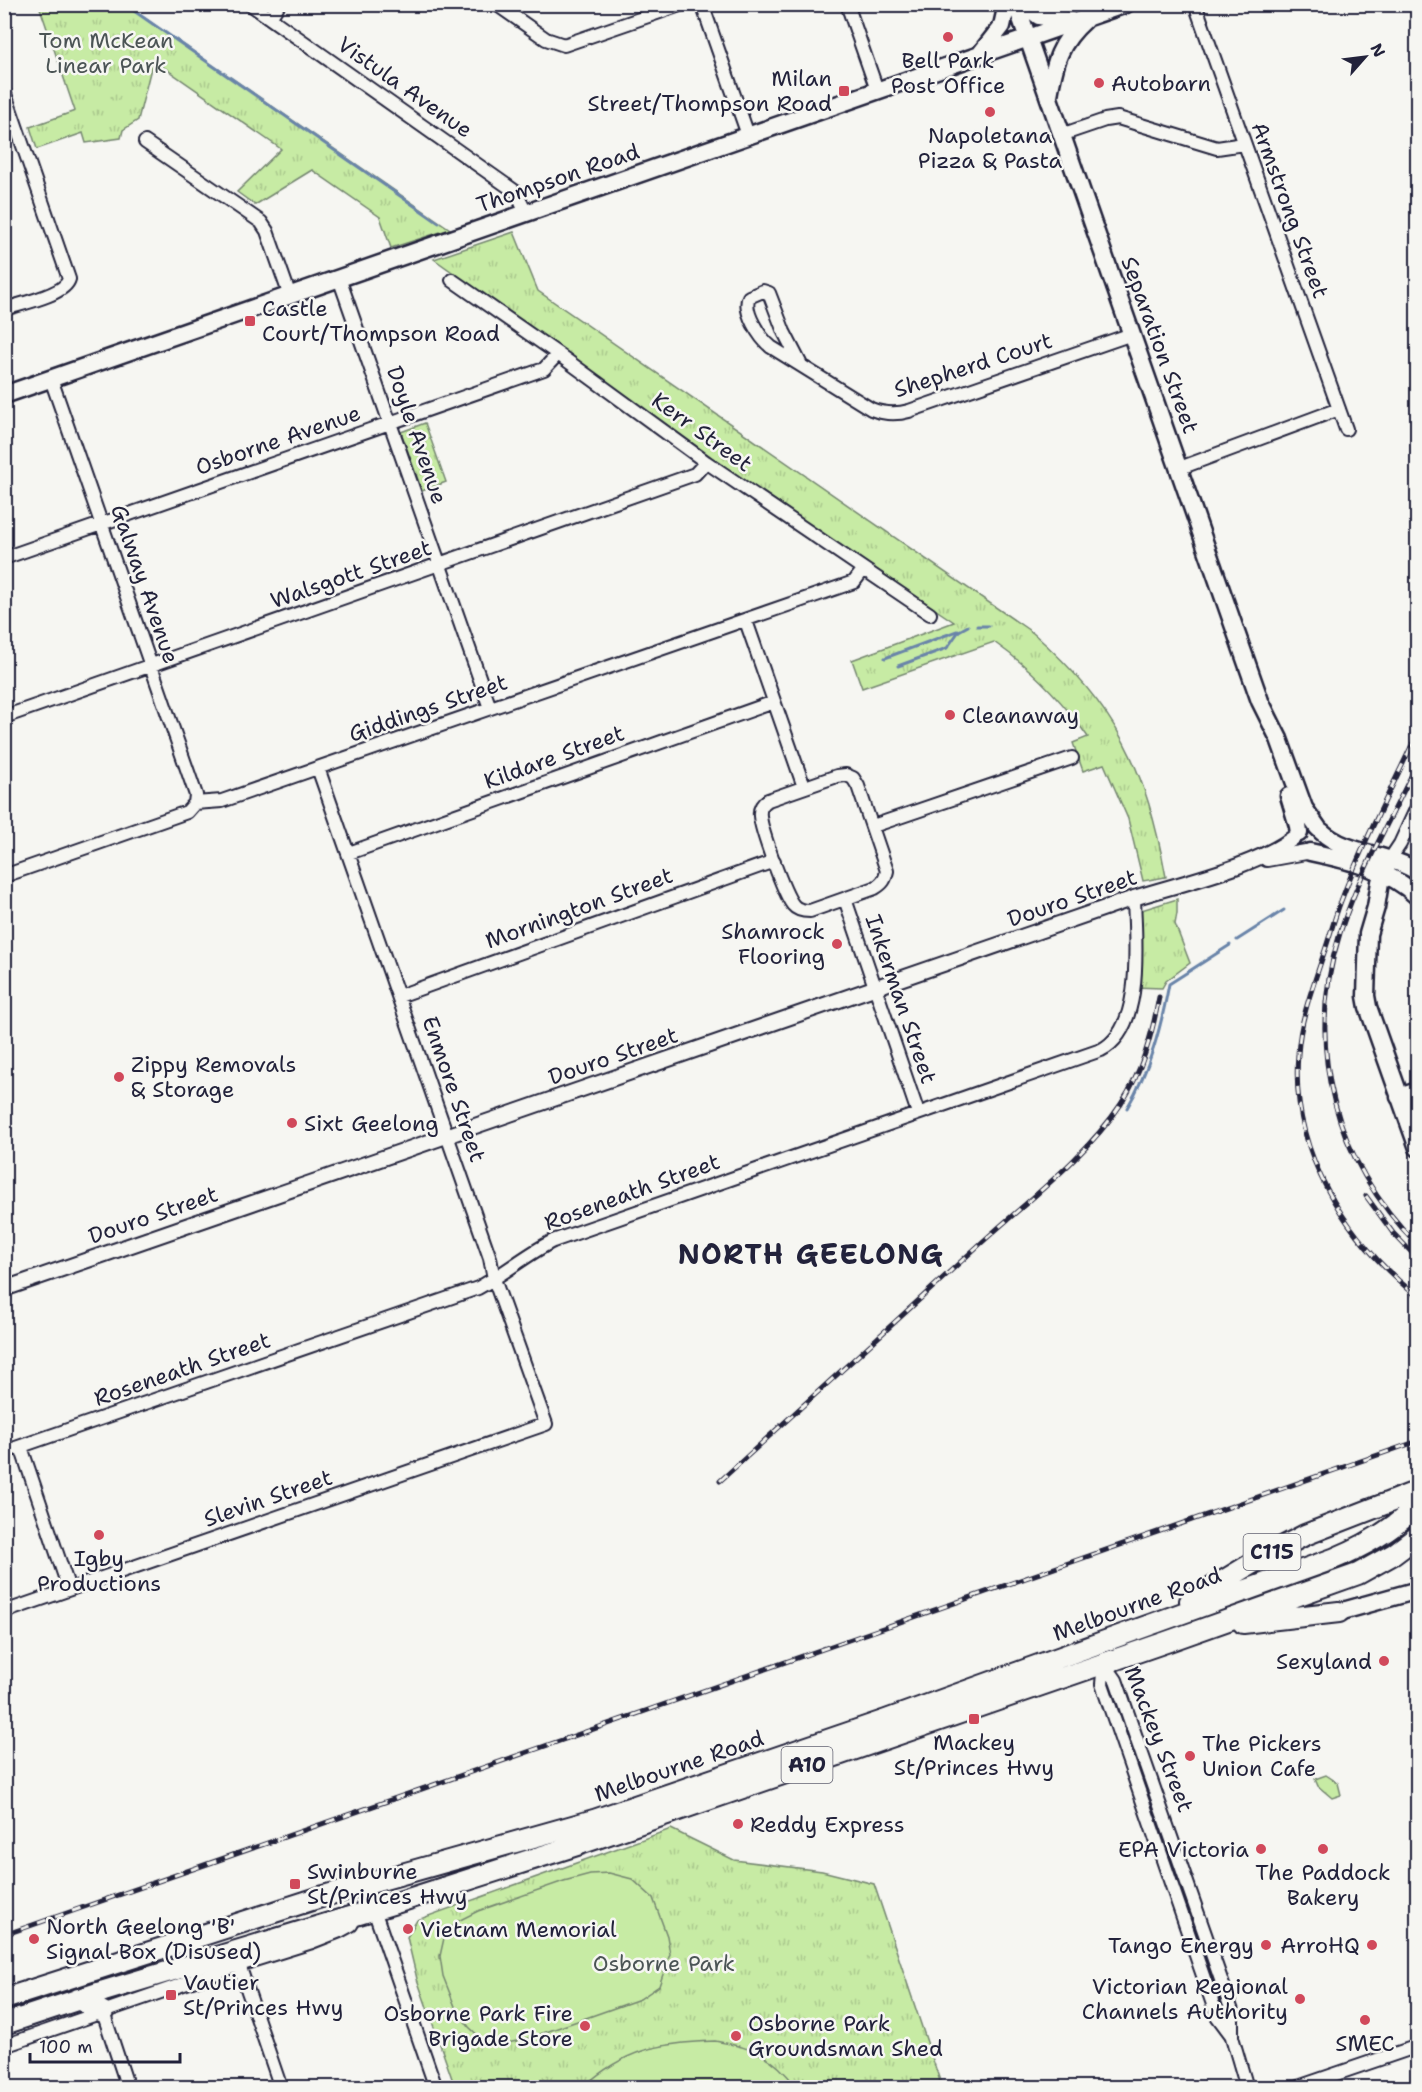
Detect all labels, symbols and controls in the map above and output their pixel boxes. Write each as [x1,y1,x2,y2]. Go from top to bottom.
park label: Tom McKean Linear Park [38,26,174,80]
north arrow [1335,27,1395,87]
street label: Vistula Avenue [332,30,478,144]
marker: Bell Park Post Office [941,30,955,44]
text: N [1366,40,1390,61]
place label: Bell Park Post Office [891,46,1005,100]
place label: Milan Street/Thompson Road [587,64,832,118]
place label: Autobarn [1111,69,1211,98]
marker: Autobarn [1092,76,1106,90]
marker: Milan Street/Thompson Road [837,84,851,98]
marker: Napoletana Pizza & Pasta [983,105,997,119]
street label: Armstrong Street [1245,118,1335,302]
place label: Napoletana Pizza & Pasta [918,121,1063,175]
street label: Thompson Road [473,137,643,219]
street label: Separation Street [1115,252,1205,438]
place label: Castle Court/Thompson Road [262,294,500,348]
marker: Castle Court/Thompson Road [243,314,257,328]
street label: Shepherd Court [890,326,1056,404]
street label: Doyle Avenue [380,362,454,508]
street label: Kerr Street [646,386,758,478]
street label: Osborne Avenue [192,398,364,482]
street label: Galway Avenue [104,501,186,667]
street label: Walsgott Street [267,533,435,615]
street label: Giddings Street [345,667,511,749]
place label: Cleanaway [962,701,1079,730]
marker: Cleanaway [943,708,957,722]
street label: Kildare Street [480,718,628,796]
street label: Mornington Street [481,861,677,955]
street label: Douro Street [1003,862,1141,934]
street label: Inkerman Street [859,911,943,1087]
place label: Shamrock Flooring [721,917,825,971]
marker: Shamrock Flooring [830,937,844,951]
street label: Enmore Street [415,1012,493,1166]
street label: Douro Street [544,1020,682,1092]
place label: Zippy Removals & Storage [131,1050,297,1104]
marker: Zippy Removals & Storage [112,1070,126,1084]
place label: Sixt Geelong [304,1109,439,1138]
marker: Sixt Geelong [285,1116,299,1130]
street label: Roseneath Street [540,1147,724,1237]
street label: Douro Street [84,1179,222,1251]
district label: NORTH GEELONG [678,1235,944,1273]
street label: Roseneath Street [90,1325,274,1413]
street label: Slevin Street [200,1462,336,1534]
marker: Igby Productions [92,1528,106,1542]
road number: C115 [1244,1534,1300,1570]
place label: Igby Productions [37,1544,161,1598]
street label: Melbourne Road [1049,1560,1225,1648]
place label: Sexyland [1276,1647,1372,1676]
marker: Sexyland [1377,1654,1391,1668]
street label: Mackey Street [1118,1662,1200,1816]
marker: Mackey St/Princes Hwy [967,1712,981,1726]
street label: Melbourne Road [591,1723,767,1809]
place label: Mackey St/Princes Hwy [894,1728,1054,1782]
place label: The Pickers Union Cafe [1202,1729,1322,1783]
road number: A10 [782,1747,832,1783]
marker: The Pickers Union Cafe [1183,1749,1197,1763]
place label: Reddy Express [750,1810,905,1839]
marker: Reddy Express [731,1817,745,1831]
place label: EPA Victoria [1118,1835,1249,1864]
marker: EPA Victoria [1254,1842,1268,1856]
marker: The Paddock Bakery [1316,1842,1330,1856]
place label: Swinburne St/Princes Hwy [307,1857,467,1911]
place label: The Paddock Bakery [1255,1858,1391,1912]
marker: Swinburne St/Princes Hwy [288,1877,302,1891]
place label: North Geelong 'B' Signal Box (Disused) [46,1912,261,1966]
place label: Vietnam Memorial [420,1915,617,1944]
marker: Vietnam Memorial [401,1922,415,1936]
place label: Tango Energy [1108,1931,1254,1960]
place label: ArroHQ [1280,1931,1360,1960]
marker: North Geelong 'B' Signal Box (Disused) [27,1932,41,1946]
marker: Tango Energy [1259,1938,1273,1952]
marker: ArroHQ [1365,1938,1379,1952]
park label: Osborne Park [593,1949,735,1978]
place label: Vautier St/Princes Hwy [183,1968,343,2022]
place label: Victorian Regional Channels Authority [1082,1972,1288,2026]
marker: Vautier St/Princes Hwy [164,1988,178,2002]
marker: Victorian Regional Channels Authority [1293,1992,1307,2006]
place label: Osborne Park Fire Brigade Store [384,1999,573,2053]
place label: Osborne Park Groundsman Shed [748,2009,943,2063]
marker: SMEC [1358,2013,1372,2027]
marker: Osborne Park Fire Brigade Store [578,2019,592,2033]
scale bar [30,2026,180,2064]
marker: Osborne Park Groundsman Shed [729,2029,743,2043]
place label: SMEC [1335,2029,1395,2058]
text: 100 m [39,2035,93,2059]

